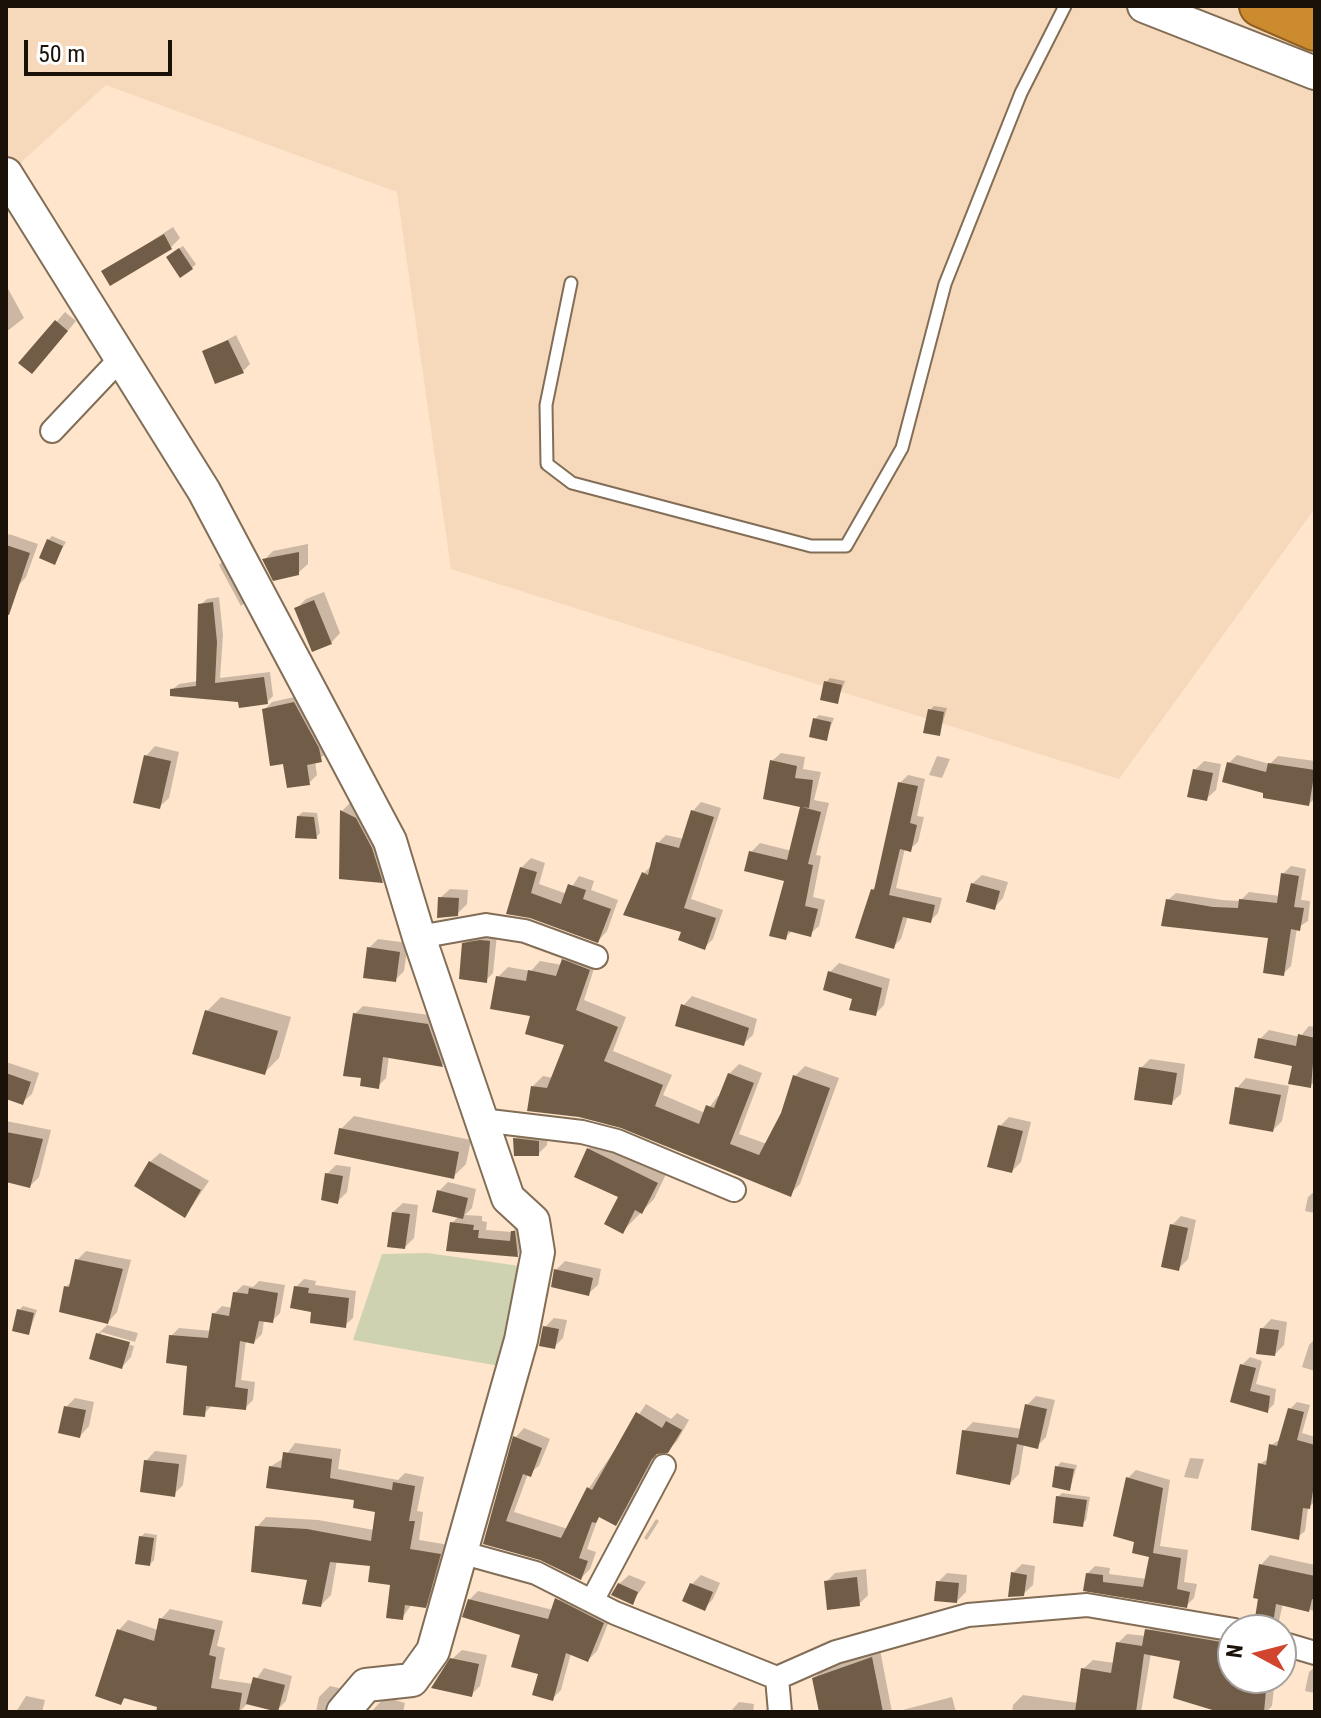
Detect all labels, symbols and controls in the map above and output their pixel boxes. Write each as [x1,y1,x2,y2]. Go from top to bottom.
scale bar [28,24,176,74]
text: 50 m [38,40,85,68]
north arrow [1217,1614,1297,1694]
text: N [1221,1643,1248,1659]

